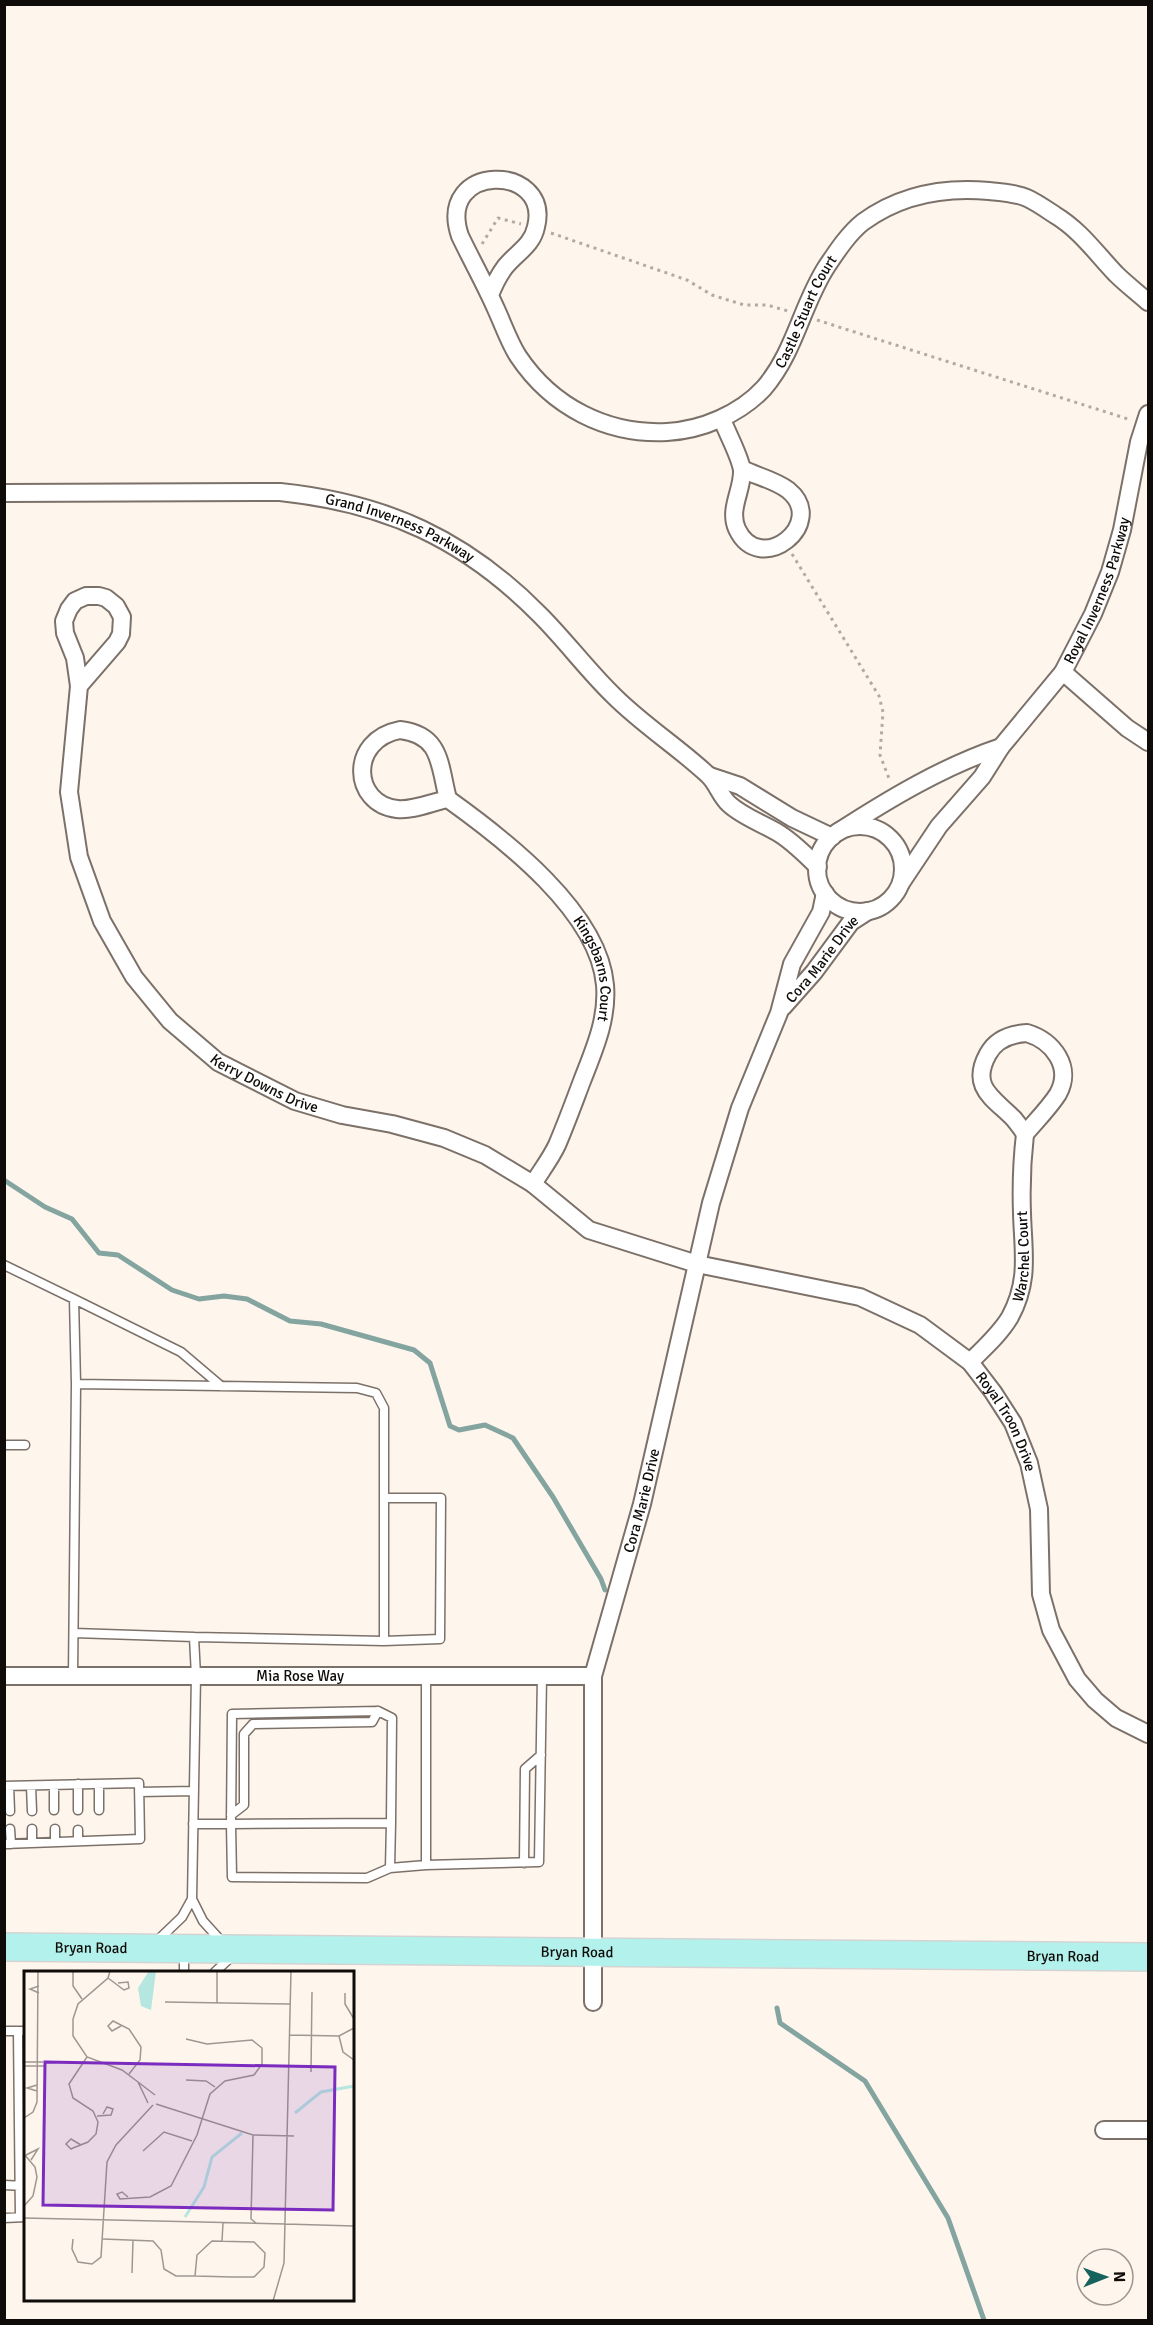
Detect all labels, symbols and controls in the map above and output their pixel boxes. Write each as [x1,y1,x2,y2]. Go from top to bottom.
street label: Castle Stuart Court [771,252,841,372]
street label: Grand Inverness Parkway [324,490,478,566]
street label: Royal Inverness Parkway [1060,516,1133,667]
street label: Cora Marie Drive [782,911,861,1007]
street label: Kingsbarns Court [569,912,614,1023]
street label: Kerry Downs Drive [206,1050,320,1116]
street label: Warchel Court [1009,1211,1033,1304]
street label: Royal Troon Drive [972,1368,1040,1473]
street label: Cora Marie Drive [620,1447,663,1555]
street label: Mia Rose Way [256,1667,344,1685]
street label: Bryan Road [55,1938,128,1957]
street label: Bryan Road [540,1943,614,1961]
street label: Bryan Road [1026,1947,1099,1966]
inset map [24,1971,354,2301]
north arrow [1075,2247,1135,2307]
text: N [1109,2271,1129,2282]

